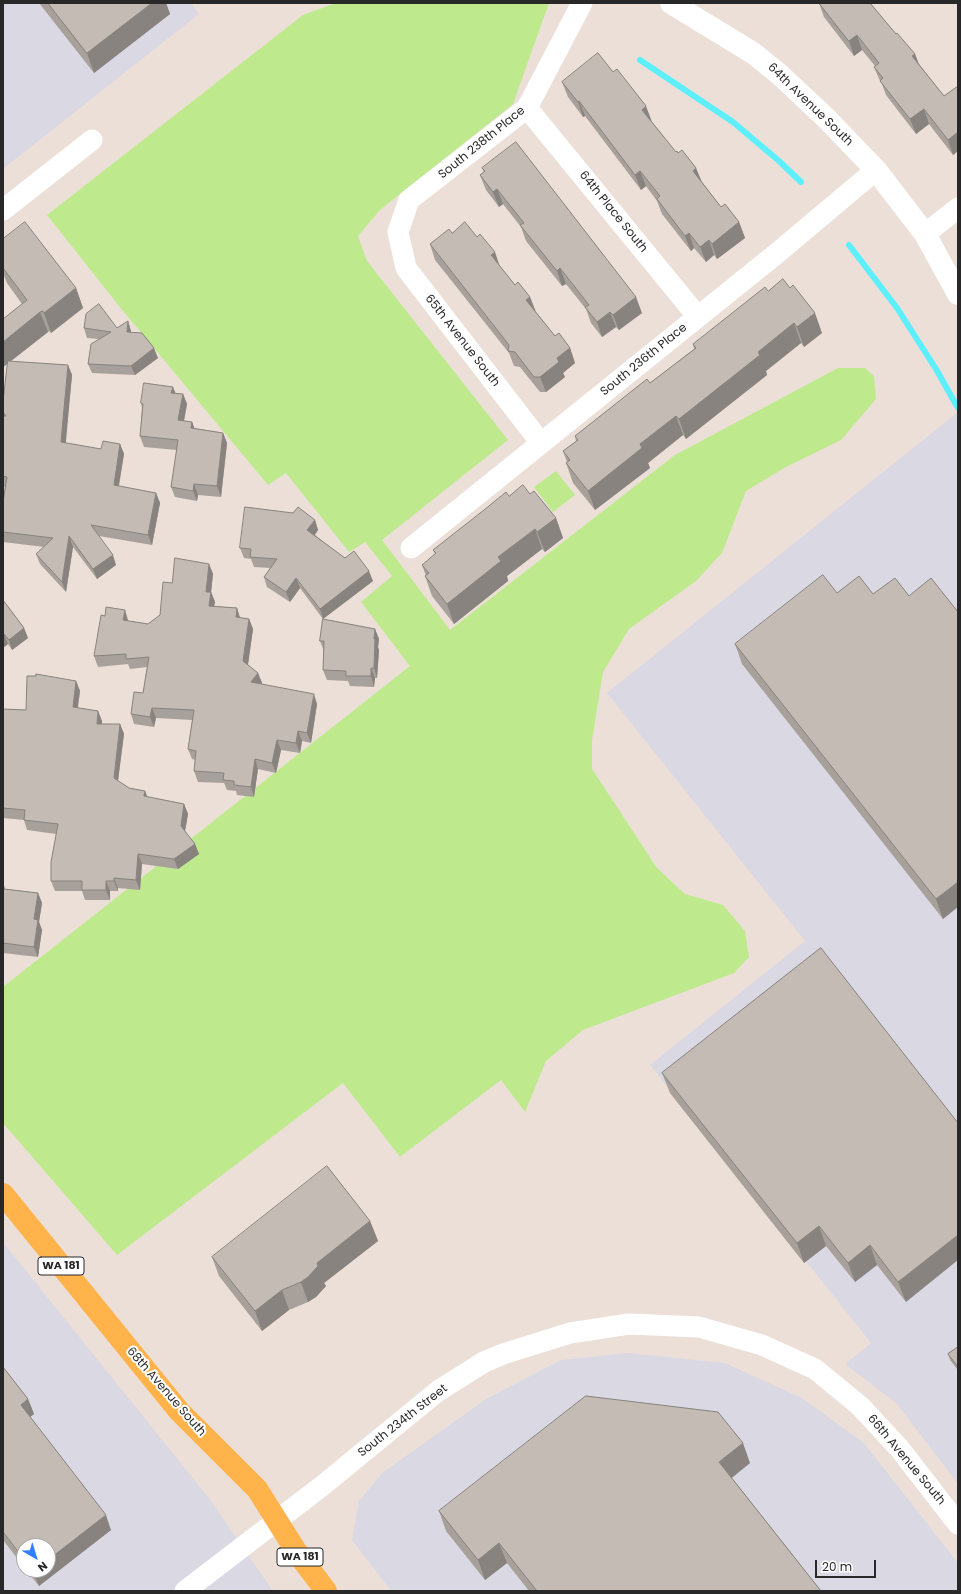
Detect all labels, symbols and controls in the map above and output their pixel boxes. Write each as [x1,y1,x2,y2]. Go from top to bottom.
street label: 64th Avenue South [764,61,856,149]
street label: South 238th Place [436,104,528,182]
street label: 64th Place South [576,168,650,256]
street label: 65th Avenue South [422,292,502,390]
street label: South 236th Place [598,321,690,399]
road number: WA 181 [38,1257,84,1275]
street label: 68th Avenue South [123,1345,209,1439]
street label: South 234th Street [355,1382,451,1460]
street label: 66th Avenue South [864,1412,948,1508]
north arrow [16,1538,56,1578]
road number: WA 181 [277,1548,323,1566]
scale bar [817,1552,878,1578]
text: N [35,1558,51,1576]
text: 20 m [822,1558,852,1575]

